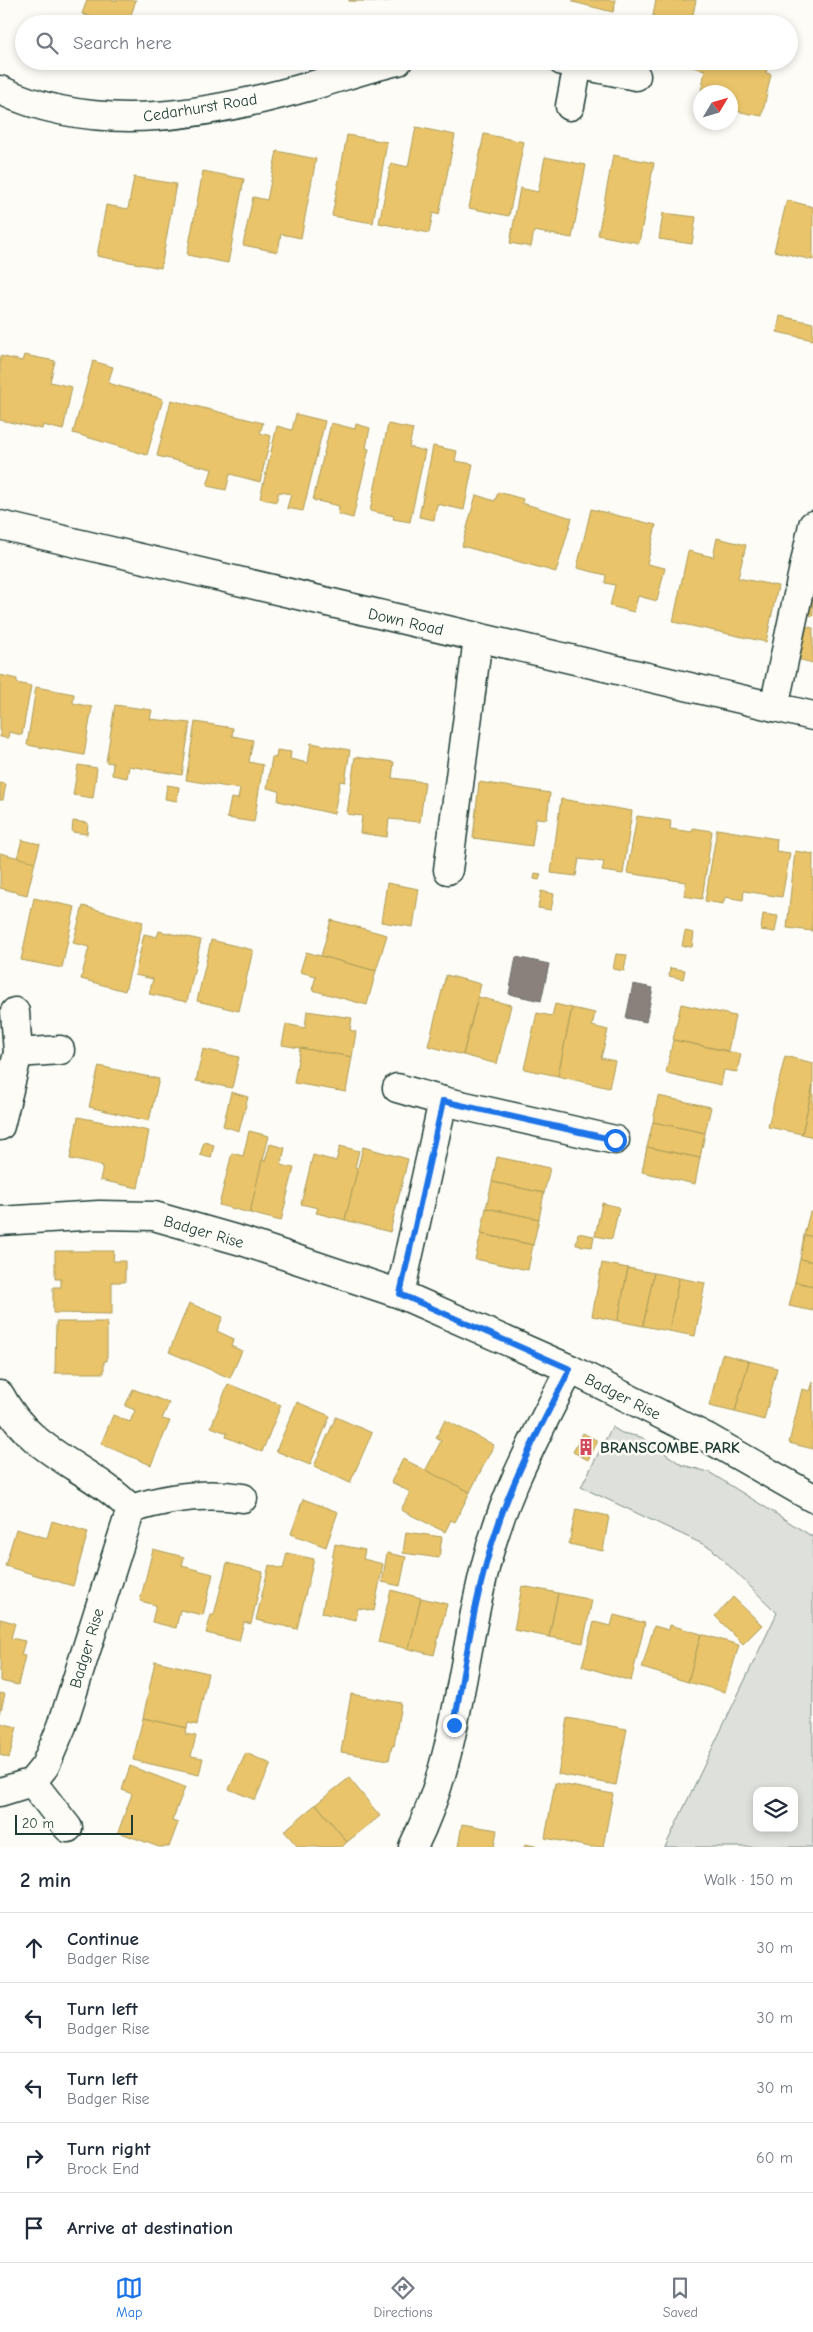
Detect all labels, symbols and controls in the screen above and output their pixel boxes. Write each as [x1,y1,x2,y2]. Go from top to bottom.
search box [15,15,798,70]
icon: search [33,29,61,57]
text: Search here [73,32,172,54]
north arrow [693,85,738,130]
street label: Cedarhurst Road [142,90,258,126]
street label: Down Road [366,605,445,639]
route start [604,1129,627,1152]
street label: Badger Rise [162,1212,246,1252]
street label: Badger Rise [582,1370,663,1424]
building icon: BRANSCOMBE PARK [576,1437,596,1457]
place label: BRANSCOMBE PARK [600,1439,740,1457]
street label: Badger Rise [66,1606,108,1690]
route end [443,1714,466,1737]
map controls [753,1787,798,1832]
button: layers [753,1787,798,1832]
scale bar [15,1812,132,1835]
text: 20 m [22,1815,54,1832]
text: 2 min [20,1868,71,1892]
text: Walk · 150 m [704,1871,793,1889]
text: Continue [67,1928,139,1950]
icon: ahead [20,1934,48,1962]
text: 30 m [757,1939,793,1957]
text: Badger Rise [67,1950,150,1968]
text: Turn left [67,1998,138,2020]
icon: left [20,2004,48,2032]
text: 30 m [757,2009,793,2027]
text: Badger Rise [67,2020,150,2038]
text: Turn left [67,2068,138,2090]
icon: left [20,2074,48,2102]
text: 30 m [757,2079,793,2097]
text: Badger Rise [67,2090,150,2108]
text: Turn right [67,2138,151,2160]
icon: right [20,2144,48,2172]
text: 60 m [756,2149,793,2167]
text: Brock End [67,2160,139,2178]
icon: arrive [20,2214,48,2242]
text: Arrive at destination [67,2217,233,2239]
tab: Map [115,2274,143,2321]
tab: Directions [373,2274,433,2321]
tab: Saved [663,2274,698,2321]

